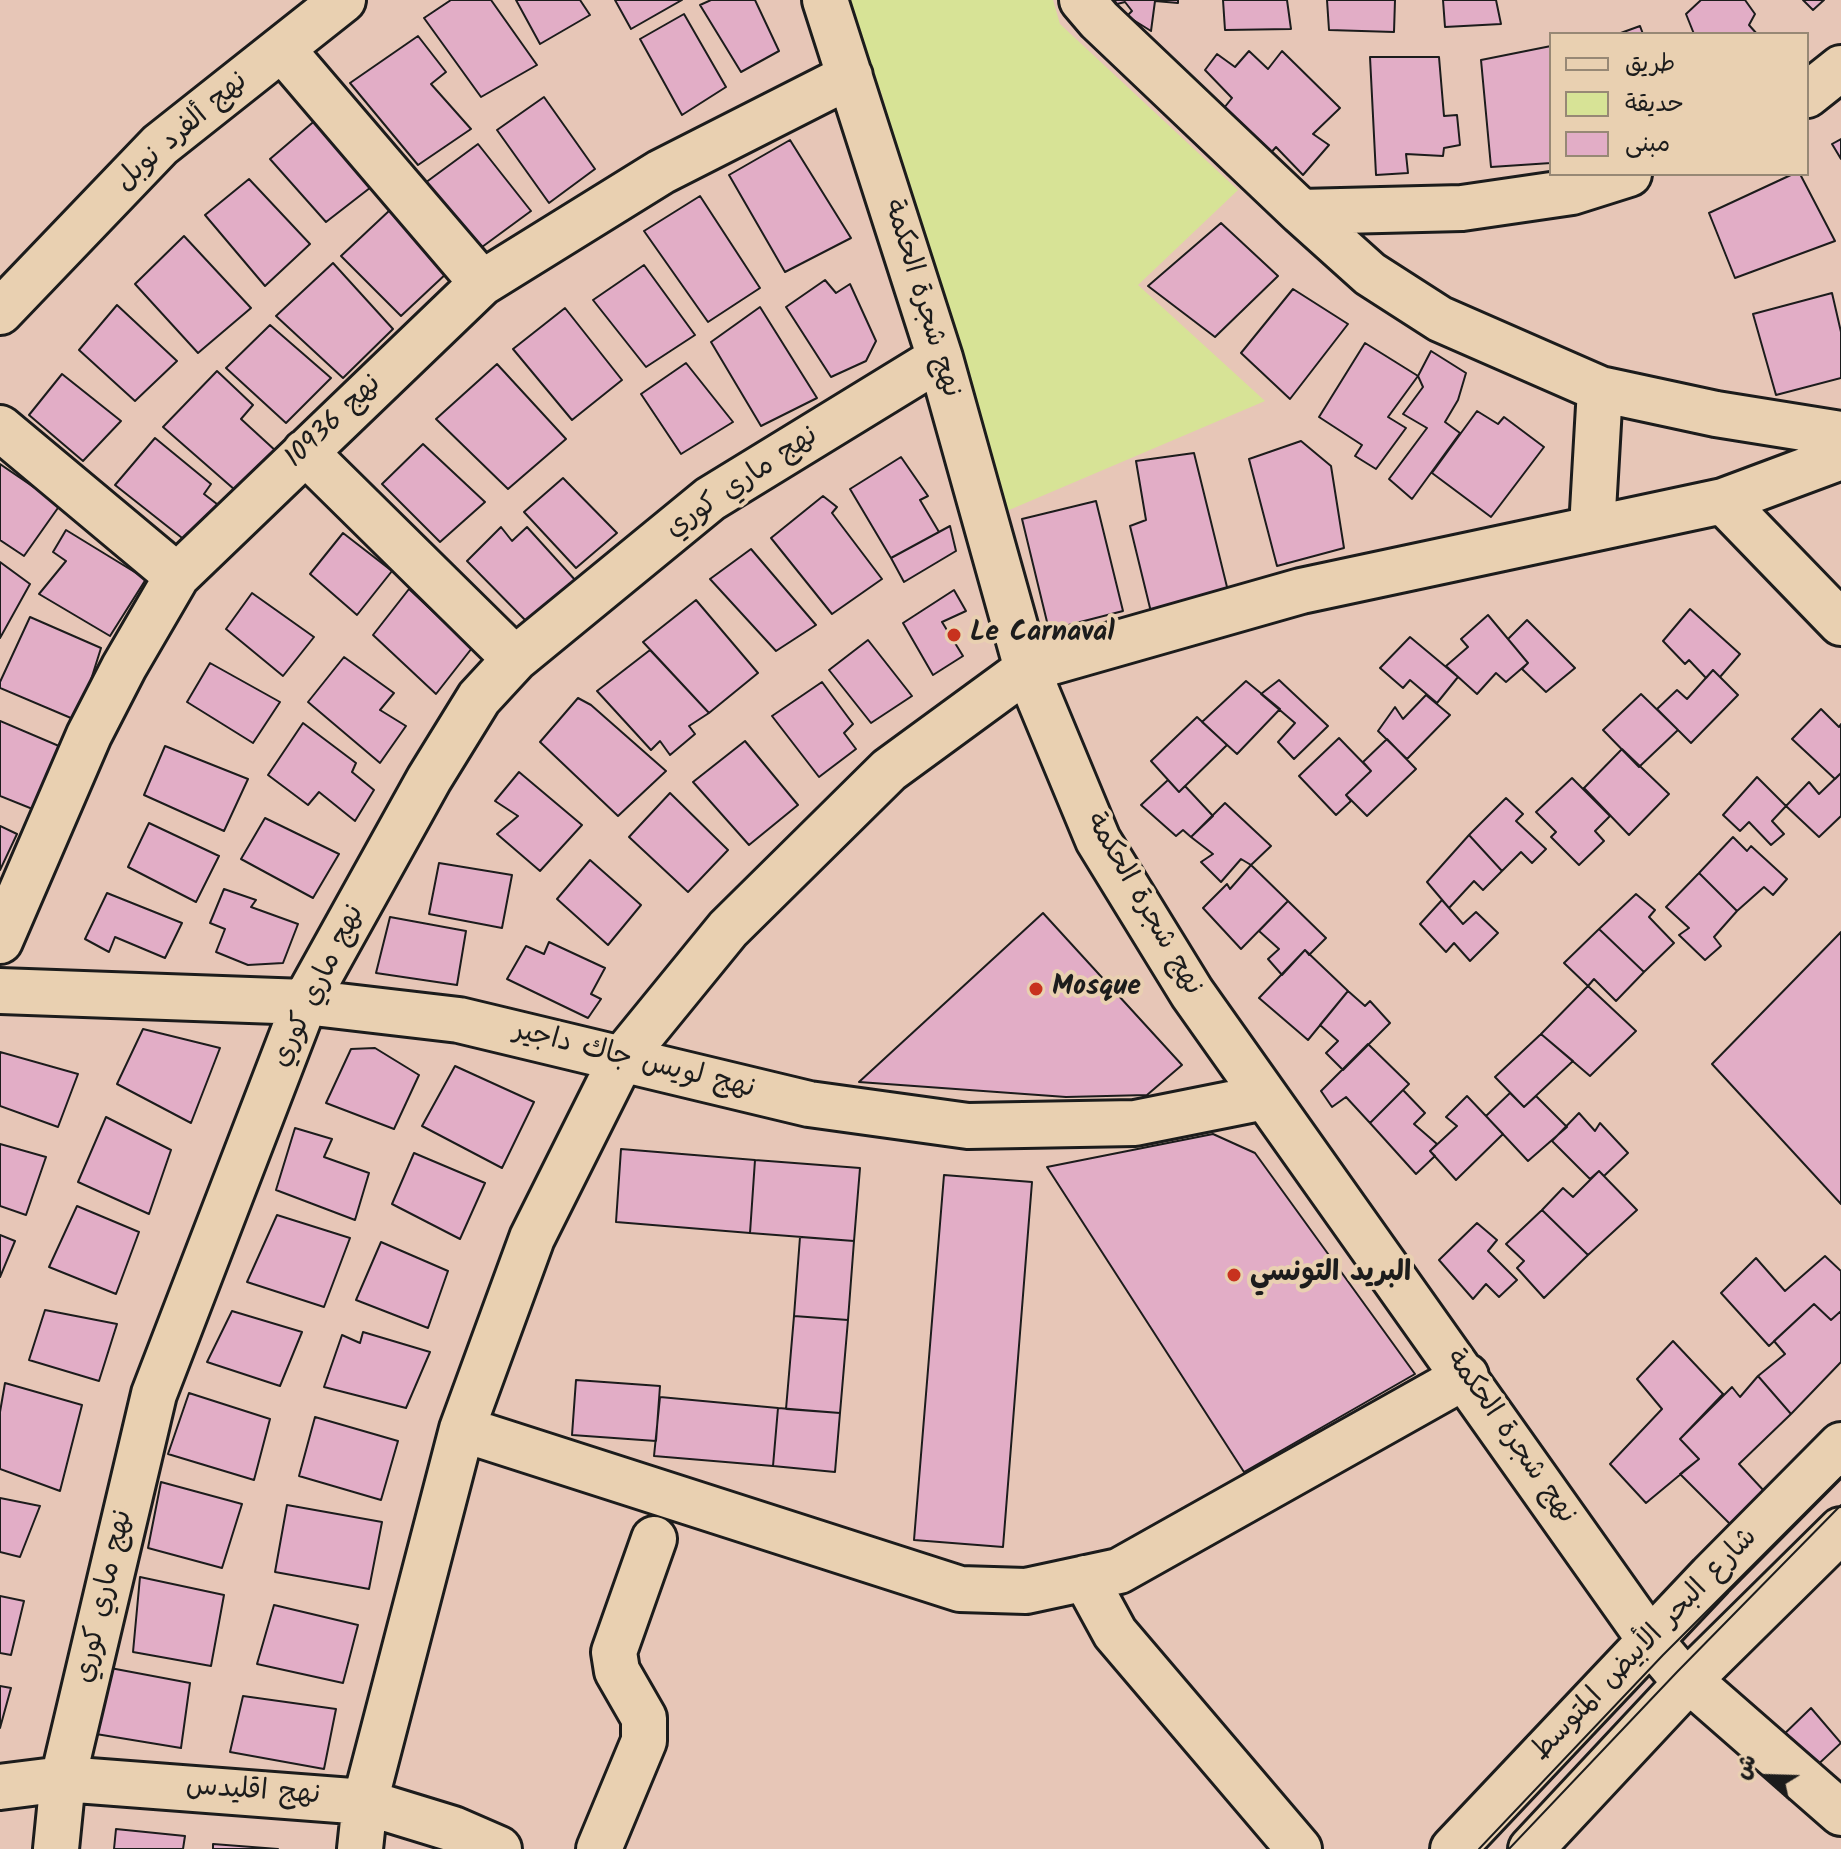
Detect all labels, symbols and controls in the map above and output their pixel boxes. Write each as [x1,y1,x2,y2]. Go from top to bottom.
legend [1549,32,1809,176]
text: طريق [1625,45,1675,84]
street label: نهج ألفرد نوبل [110,66,256,200]
text: حديقة [1625,85,1684,124]
text: مبنى [1625,125,1670,164]
street label: نهج شجرة الحكمة [874,196,966,402]
street label: نهج 10936 [280,369,390,477]
street label: نهج ماري كوري [660,421,826,547]
place label: Le Carnaval [970,618,1115,652]
marker: Le Carnaval [945,626,963,644]
street label: نهج شجرة الحكمة [1076,808,1208,1002]
street label: نهج ماري كوري [266,900,374,1074]
place label: Mosque [1052,972,1141,1006]
marker: Mosque [1027,980,1045,998]
street label: نهج لويس جاك داجير [510,1016,758,1108]
place label: البريد التونسي [1250,1258,1411,1292]
marker: البريد التونسي [1225,1266,1243,1284]
street label: نهج شجرة الحكمة [1436,1344,1582,1532]
street label: نهج ماري كوري [70,1507,142,1687]
street label: شارع البحر الأبيض المتوسط [1526,1523,1766,1769]
north arrow [1729,1737,1809,1817]
street label: نهج اقليدس [185,1772,321,1814]

